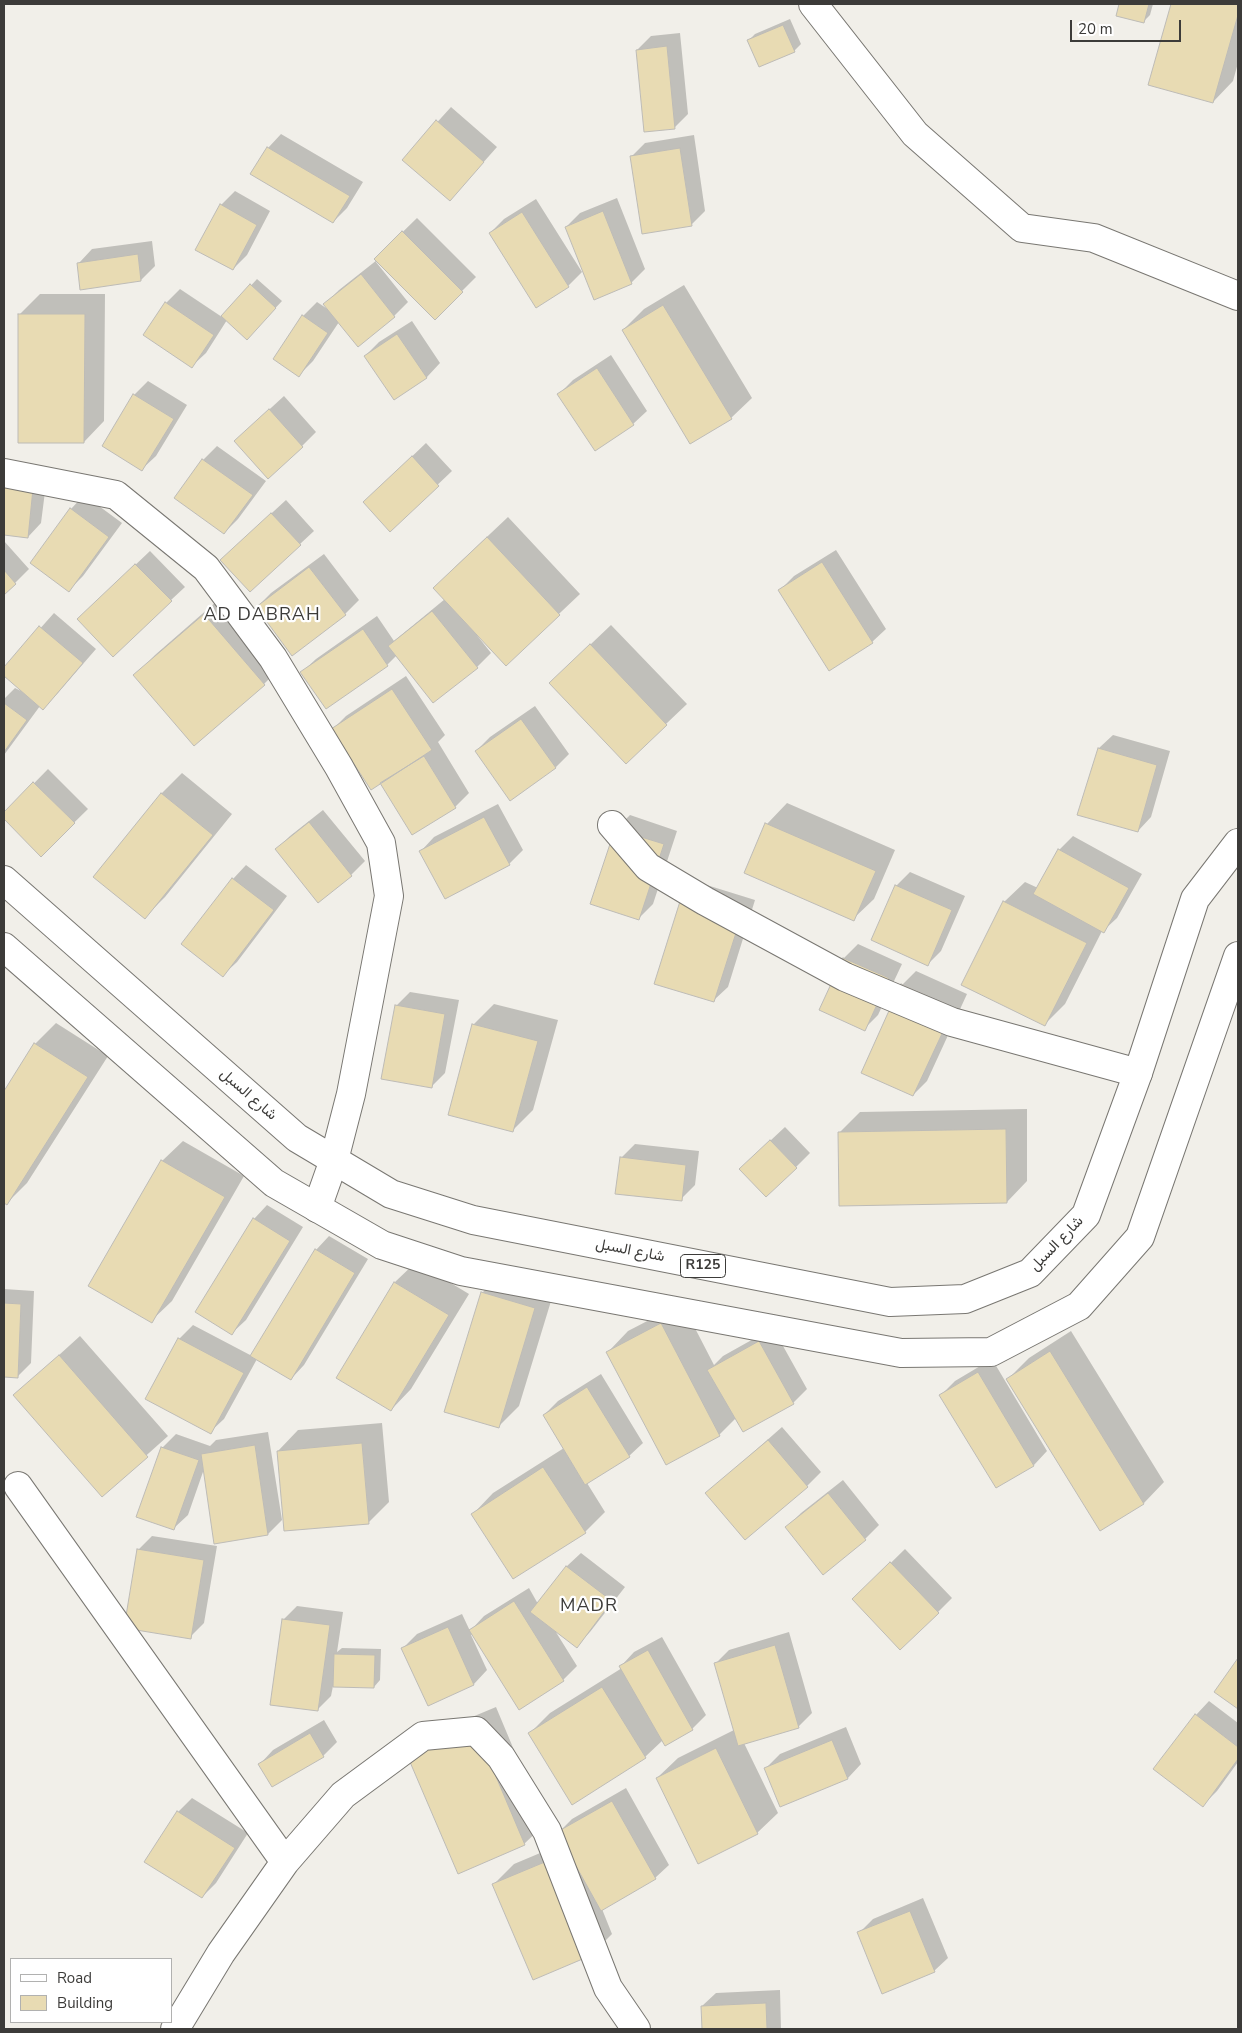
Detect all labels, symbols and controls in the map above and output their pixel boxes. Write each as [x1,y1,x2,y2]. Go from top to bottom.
scale bar [1072,10,1183,42]
text: 20 m [1078,19,1113,39]
district label: AD DABRAH [202,605,322,627]
street label: شارع السبل [216,1065,280,1125]
street label: شارع السبل [1026,1213,1088,1275]
street label: شارع السبل [594,1236,666,1266]
road number: R125 [680,1254,726,1278]
district label: MADR [560,1596,618,1618]
legend [10,1958,172,2023]
text: Road [57,1968,92,1988]
text: Building [57,1993,113,2013]

